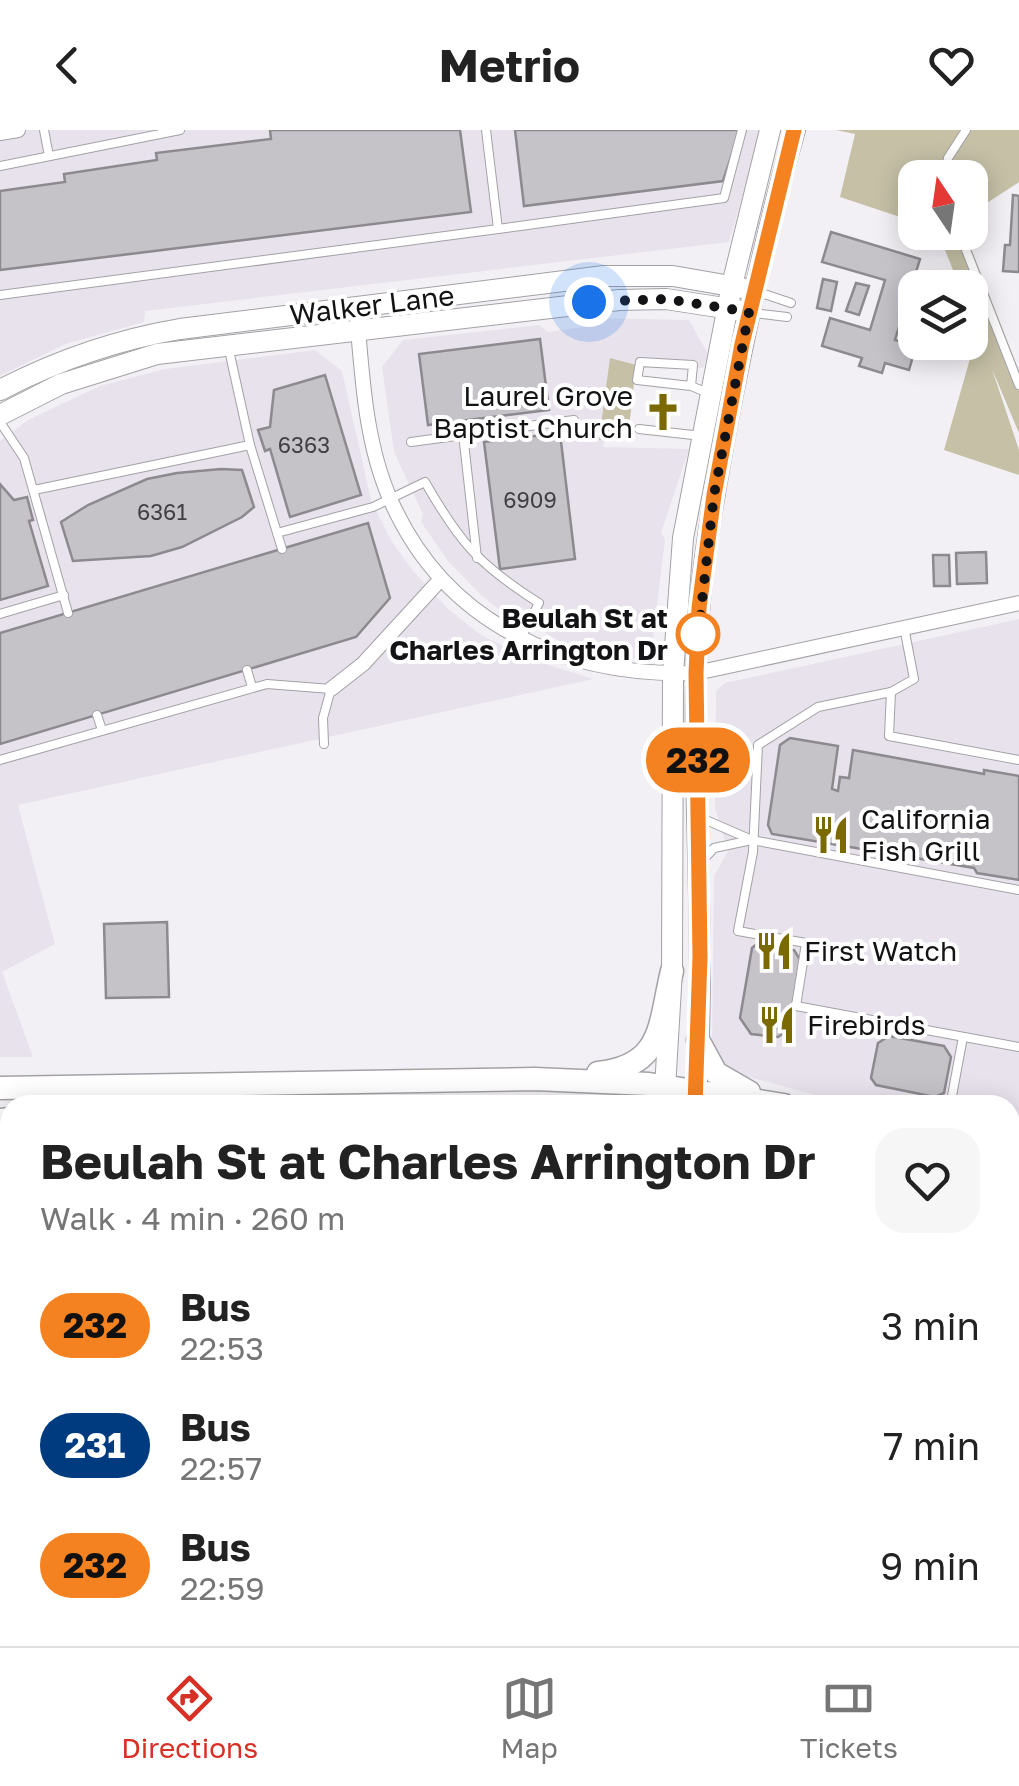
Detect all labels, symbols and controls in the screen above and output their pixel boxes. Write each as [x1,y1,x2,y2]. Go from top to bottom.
icon: back [40,38,95,93]
text: Metrio [439,38,580,92]
icon: heart [924,38,979,93]
north arrow [898,160,988,250]
map controls [898,160,988,360]
button: layers [898,270,988,360]
your location [564,277,614,327]
street label: Walker Lane [288,278,456,331]
place label: Laurel Grove Baptist Church [433,379,633,444]
church icon: Laurel Grove Baptist Church [642,391,684,433]
house number: 6363 [278,431,330,458]
house number: 6909 [503,486,557,513]
house number: 6361 [137,498,187,525]
place label: Beulah St at Charles Arrington Dr [389,601,668,666]
marker: Beulah St at Charles Arrington Dr [677,613,719,655]
line badge: 232 [640,728,756,792]
text: 232 [666,739,730,781]
place label: California Fish Grill [861,802,991,867]
restaurant icon: California Fish Grill [810,814,852,856]
restaurant icon: First Watch [753,930,795,972]
place label: First Watch [804,934,957,967]
restaurant icon: Firebirds [756,1004,798,1046]
place label: Firebirds [807,1008,925,1041]
button: heart [875,1128,980,1233]
text: Beulah St at Charles Arrington Dr [40,1132,816,1190]
text: Walk · 4 min · 260 m [40,1199,345,1237]
text: Bus [180,1284,251,1329]
text: 3 min [881,1303,980,1348]
text: 232 [63,1304,127,1346]
text: 22:53 [180,1329,264,1367]
text: Bus [180,1404,251,1449]
text: 7 min [883,1423,980,1468]
text: 231 [65,1424,125,1466]
text: 22:57 [180,1449,262,1487]
text: Bus [180,1524,251,1569]
text: 9 min [880,1543,980,1588]
text: 232 [63,1544,127,1586]
text: 22:59 [180,1569,265,1607]
tab: Directions [121,1671,258,1764]
tab: Map [500,1671,558,1764]
tab: Tickets [800,1671,898,1764]

